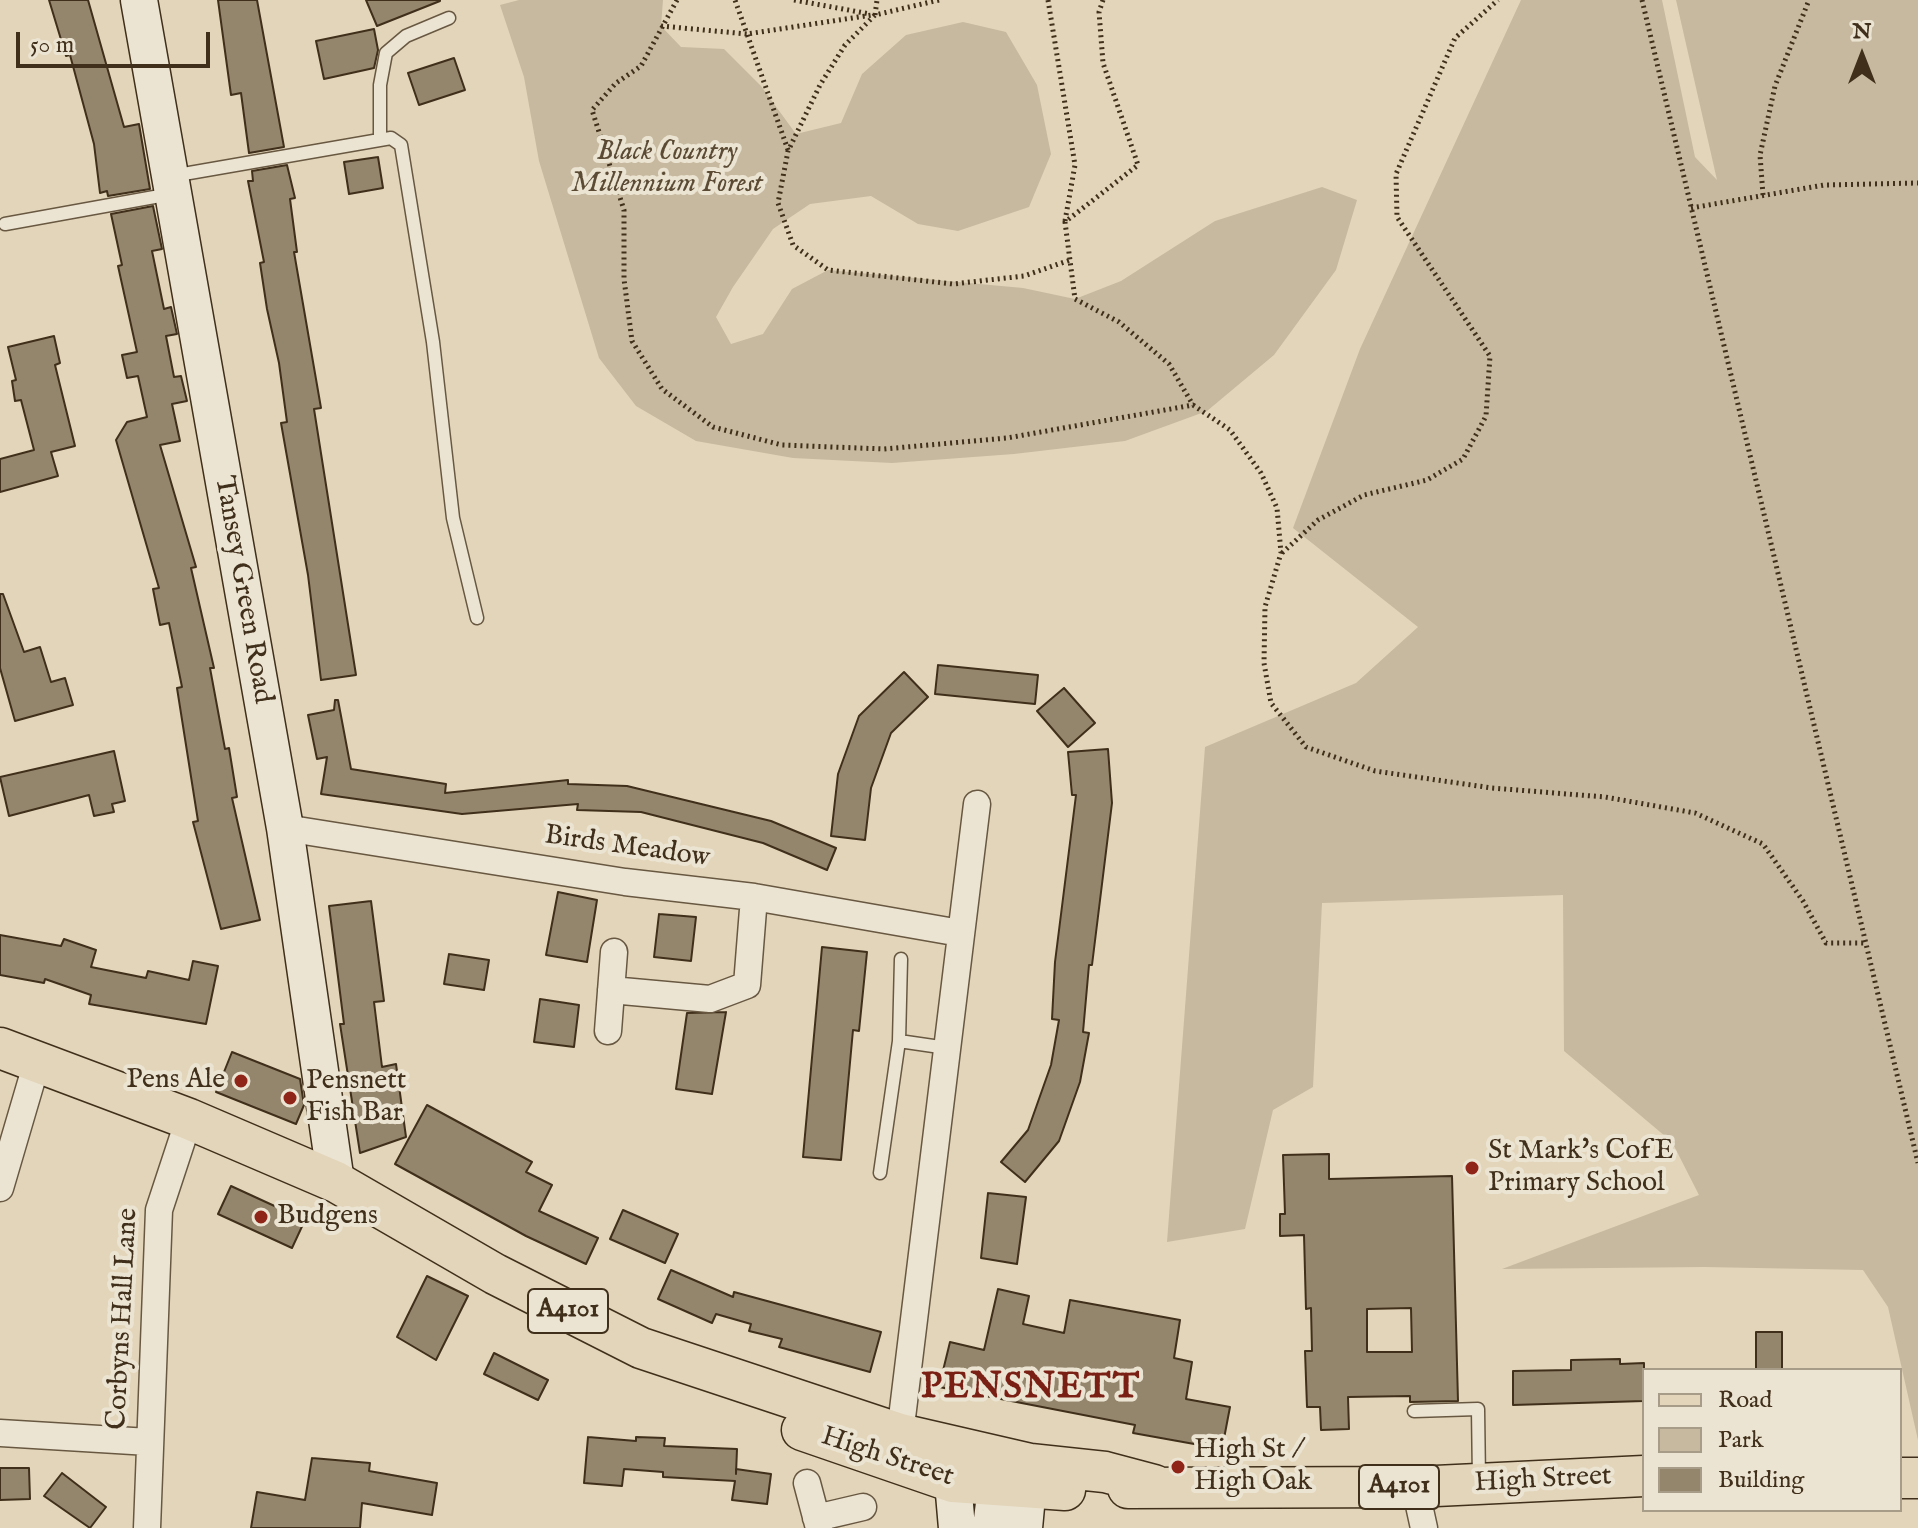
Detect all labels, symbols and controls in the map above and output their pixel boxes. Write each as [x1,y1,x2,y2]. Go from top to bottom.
scale bar [20,16,214,66]
north arrow [1822,16,1902,96]
text: N [1852,18,1872,46]
text: 50 m [30,30,74,61]
park label: Black Country Millennium Forest [571,136,763,202]
street label: Tansey Green Road [205,474,279,706]
street label: Birds Meadow [542,820,712,876]
place label: Pens Ale [126,1064,225,1098]
place label: Pensnett Fish Bar [306,1065,406,1131]
marker: Pens Ale [232,1072,250,1090]
marker: Pensnett Fish Bar [281,1089,299,1107]
place label: St Mark's CofE Primary School [1488,1135,1674,1201]
marker: St Mark's CofE Primary School [1463,1159,1481,1177]
place label: Budgens [277,1200,378,1234]
street label: Corbyns Hall Lane [101,1207,147,1431]
marker: Budgens [252,1208,270,1226]
road number: A4101 [528,1289,608,1333]
district label: PENSNETT [921,1368,1141,1412]
legend [1642,1368,1902,1512]
text: Road [1718,1385,1772,1416]
street label: High Street [817,1421,957,1495]
text: Park [1718,1425,1764,1456]
place label: High St / High Oak [1194,1434,1312,1500]
marker: High St / High Oak [1169,1458,1187,1476]
street label: High Street [1474,1461,1612,1501]
road number: A4101 [1359,1465,1439,1509]
text: Building [1718,1465,1804,1496]

